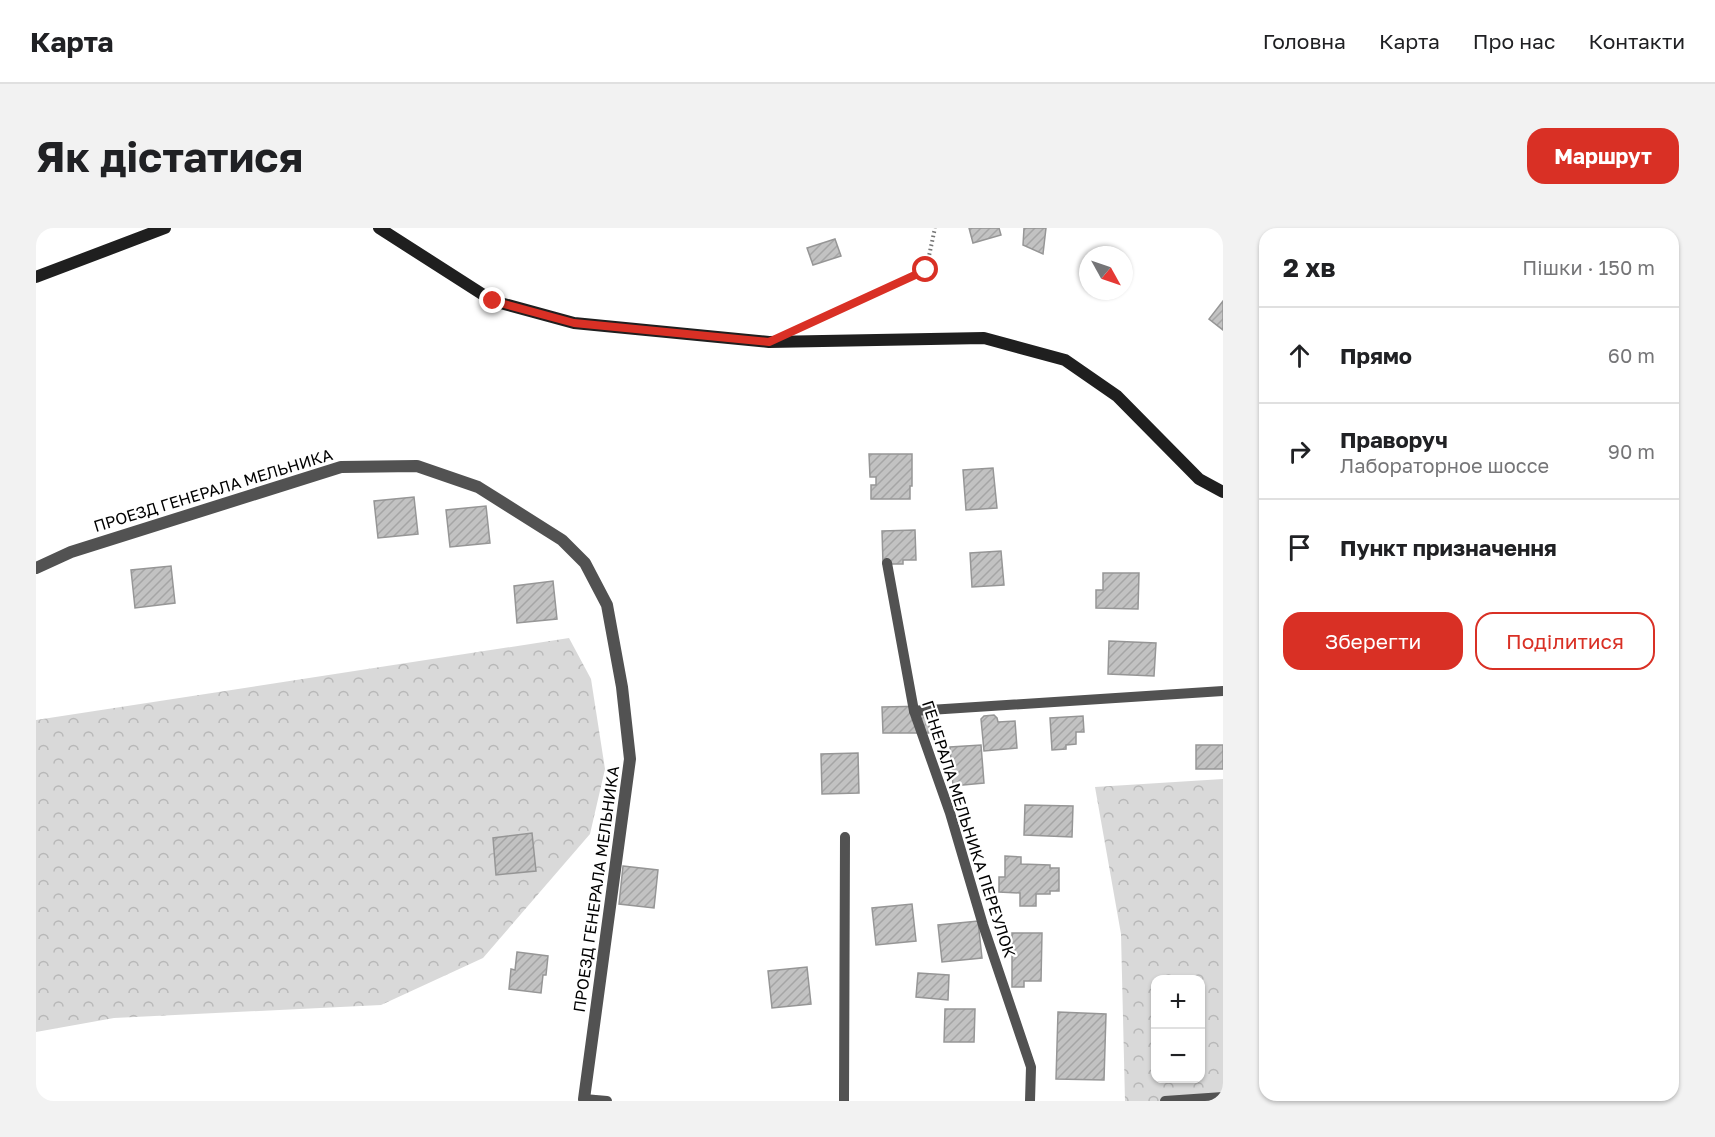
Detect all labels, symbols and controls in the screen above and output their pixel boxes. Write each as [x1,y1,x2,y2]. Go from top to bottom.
text: Карта [30,25,114,58]
text: Головна [1263,28,1346,54]
text: Карта [1379,28,1440,54]
text: Про нас [1473,28,1555,54]
text: Контакти [1588,28,1685,54]
button: Маршрут [1527,128,1679,184]
text: Як дістатися [36,131,303,181]
north arrow [1079,246,1133,300]
text: 2 хв [1283,252,1336,283]
text: Пішки · 150 m [1522,255,1655,279]
route start [912,256,938,282]
route end [479,287,505,313]
icon: ahead [1283,339,1316,372]
text: Прямо [1340,342,1412,369]
text: 60 m [1608,343,1655,367]
text: Праворуч [1340,426,1448,453]
icon: right [1283,435,1316,468]
text: 90 m [1608,439,1655,463]
street label: ПРОЕЗД ГЕНЕРАЛА МЕЛЬНИКА [91,444,335,536]
text: Лабораторное шоссе [1340,453,1549,477]
icon: arrive [1283,531,1316,564]
text: Пункт призначення [1340,534,1557,561]
button: Зберегти [1283,612,1463,670]
button: Поділитися [1475,612,1655,670]
street label: ГЕНЕРАЛА МЕЛЬНИКА ПЕРЕУЛОК [918,698,1020,960]
street label: ПРОЕЗД ГЕНЕРАЛА МЕЛЬНИКА [569,764,623,1014]
map controls [1151,975,1205,1083]
button: + [1151,975,1205,1029]
button: − [1151,1029,1205,1083]

